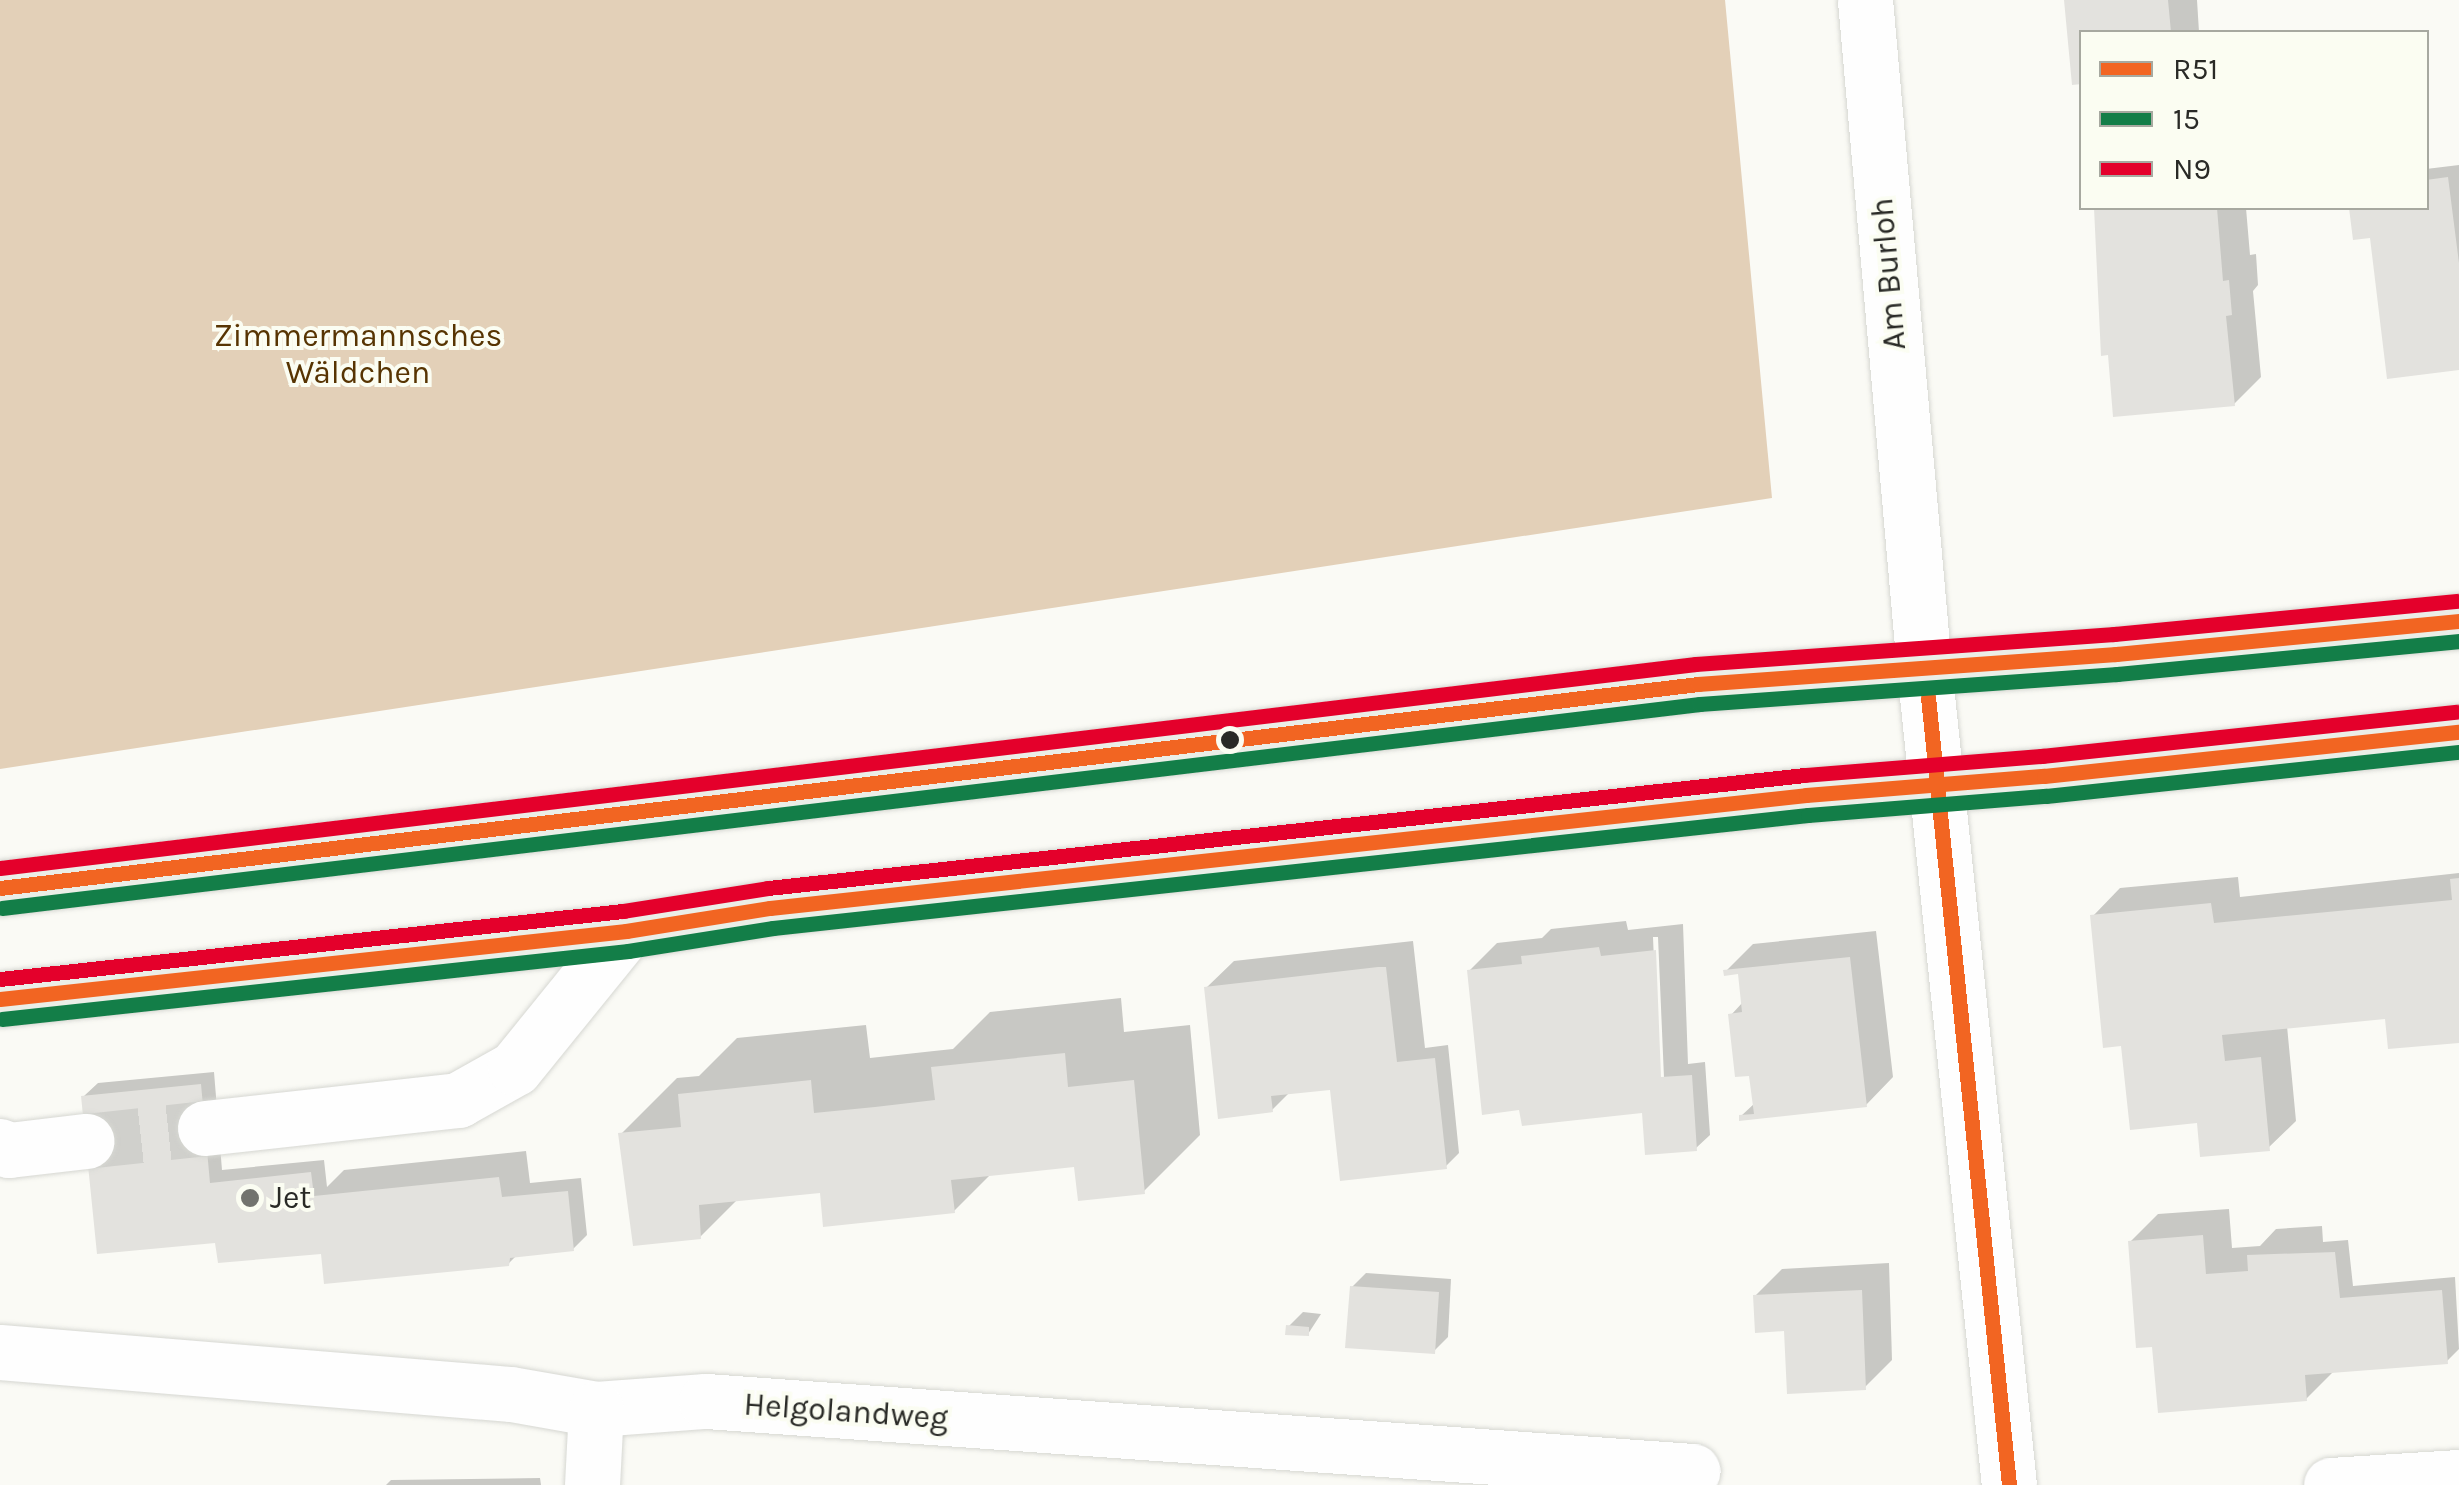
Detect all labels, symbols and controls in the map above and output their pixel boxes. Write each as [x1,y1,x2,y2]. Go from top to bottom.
legend [2079,30,2429,210]
text: R51 [2173,51,2218,87]
text: 15 [2173,101,2200,137]
text: N9 [2173,151,2211,187]
street label: Am Burloh [1863,196,1915,352]
park label: Zimmermannsches Wäldchen [214,318,502,393]
unlabelled marker [1220,730,1240,750]
place label: Jet [270,1179,311,1217]
marker: Jet [239,1187,261,1209]
street label: Helgolandweg [742,1386,950,1438]

